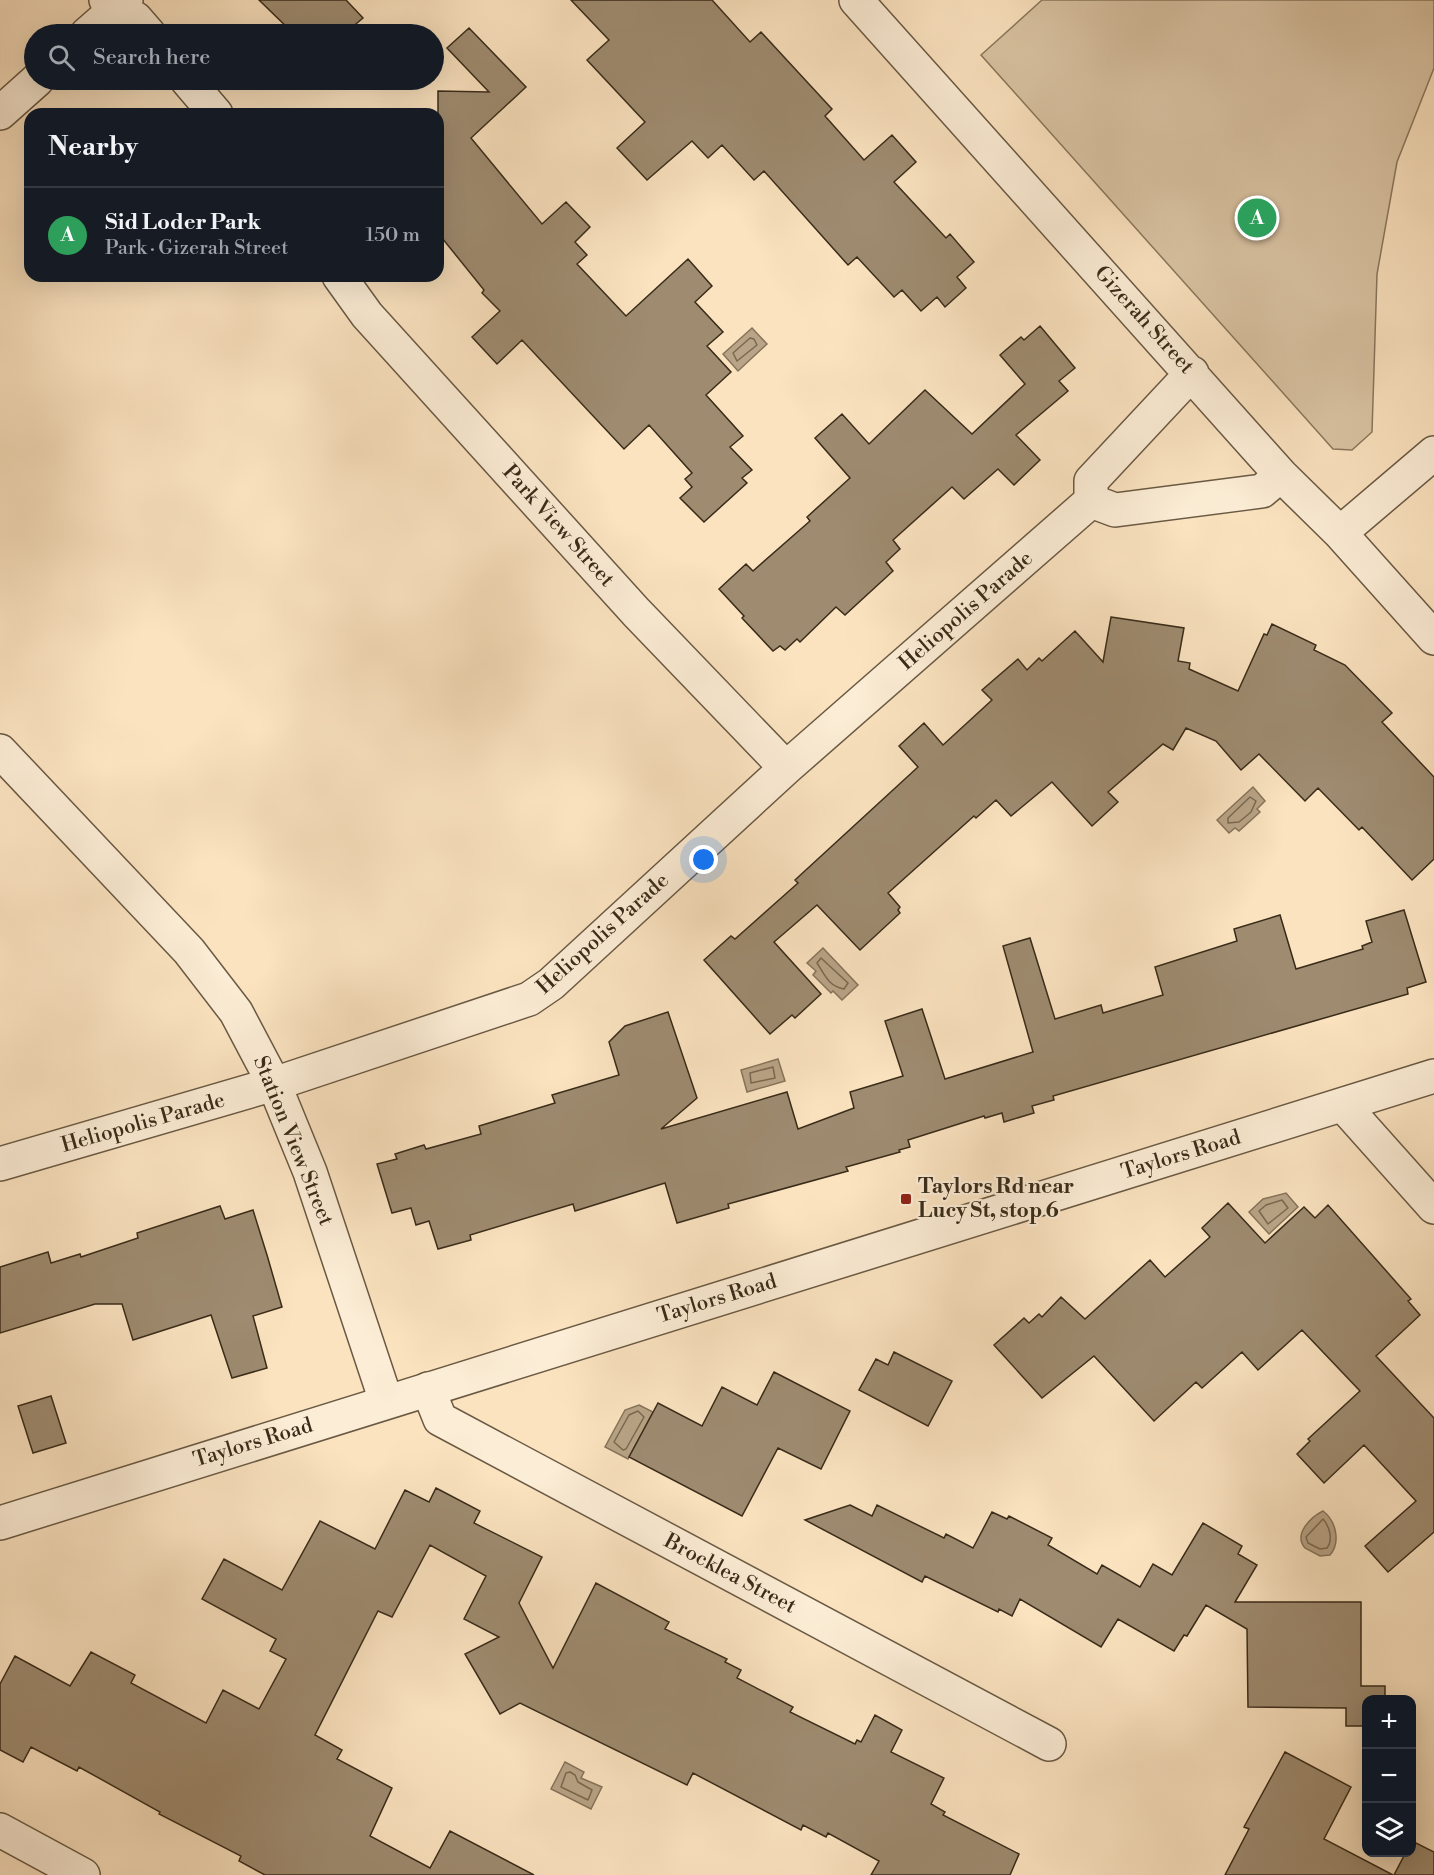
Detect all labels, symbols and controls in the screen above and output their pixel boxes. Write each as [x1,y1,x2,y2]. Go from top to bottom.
search box [24,24,444,90]
icon: search [45,41,78,74]
text: Search here [93,44,210,71]
text: Nearby [48,131,138,163]
pin: A [1238,196,1276,240]
text: Sid Loder Park [105,209,261,236]
text: A [60,223,75,248]
text: 150 m [365,223,420,248]
text: Park · Gizerah Street [105,236,288,261]
street label: Gizerah Street [1089,261,1200,380]
street label: Park View Street [496,460,620,593]
street label: Heliopolis Parade [894,546,1038,676]
your location [689,845,718,874]
street label: Heliopolis Parade [531,868,675,1000]
street label: Station View Street [247,1052,339,1230]
street label: Heliopolis Parade [58,1087,228,1159]
street label: Taylors Road [1118,1124,1244,1185]
place label: Taylors Rd near Lucy St, stop 6 [918,1174,1074,1224]
marker: Taylors Rd near Lucy St, stop 6 [899,1192,913,1206]
street label: Taylors Road [654,1268,780,1329]
street label: Taylors Road [190,1412,316,1473]
street label: Brocklea Street [659,1528,801,1620]
map controls [1362,1695,1416,1857]
button: + [1362,1695,1416,1749]
button: − [1362,1749,1416,1803]
button: layers [1362,1803,1416,1857]

